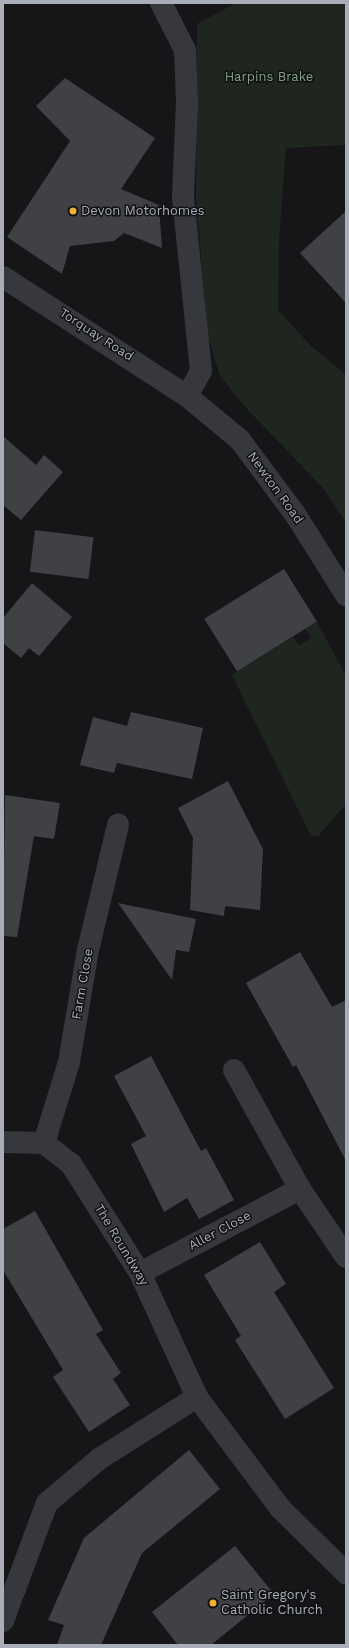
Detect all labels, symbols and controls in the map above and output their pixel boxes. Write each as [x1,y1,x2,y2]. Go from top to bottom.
park label: Harpins Brake [225,69,313,85]
place label: Devon Motorhomes [81,203,205,219]
marker: Devon Motorhomes [68,206,78,216]
street label: Torquay Road [56,305,136,365]
street label: Newton Road [244,449,306,527]
street label: Farm Close [69,947,97,1021]
street label: The Roundway [91,1201,151,1289]
street label: Aller Close [186,1208,254,1254]
place label: Saint Gregory's Catholic Church [221,1588,323,1619]
marker: Saint Gregory's Catholic Church [208,1598,218,1608]

